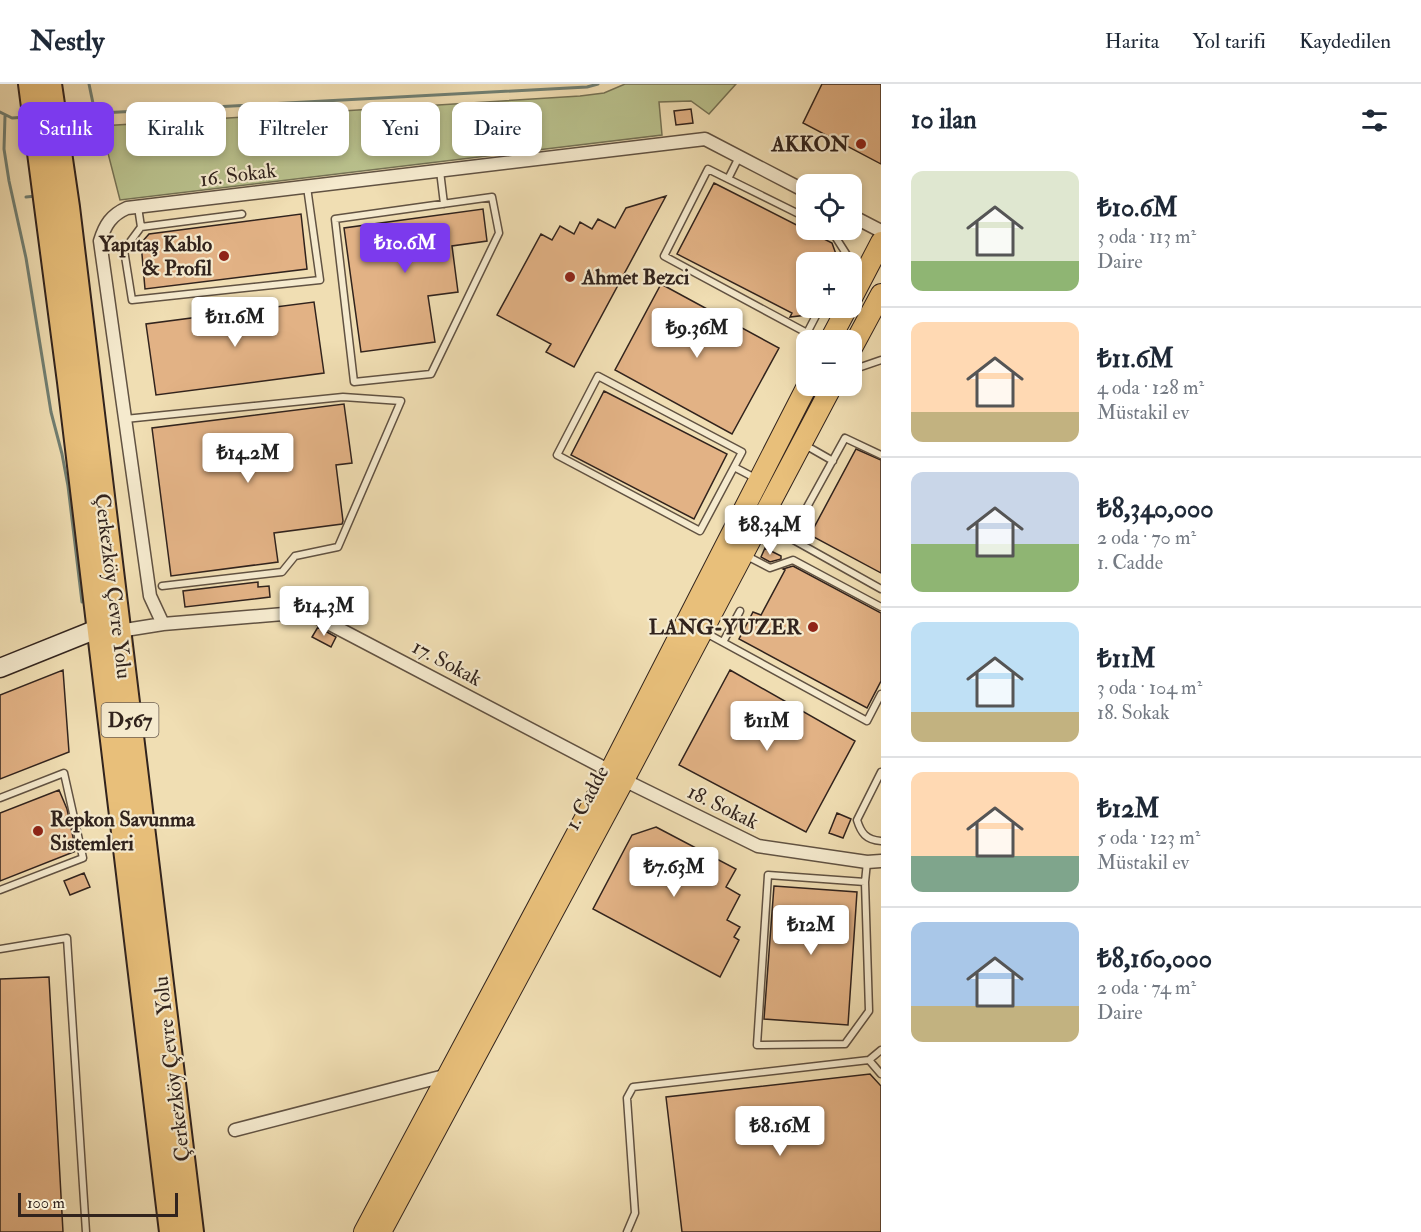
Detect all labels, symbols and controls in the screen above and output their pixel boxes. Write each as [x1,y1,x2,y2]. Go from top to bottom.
text: Nestly [30,24,104,59]
text: Harita [1105,28,1159,55]
text: Yol tarifi [1192,28,1266,55]
text: Kaydedilen [1299,28,1391,55]
chip: Satılık [18,102,114,156]
chip: Kiralık [126,102,226,156]
chip: Filtreler [238,102,349,156]
chip: Yeni [361,102,440,156]
chip: Daire [452,102,542,156]
text: 10 ilan [911,104,977,136]
icon: filters [1358,104,1391,137]
place label: AKKON [770,131,850,158]
marker: AKKON [854,137,868,151]
street label: 16. Sokak [198,157,278,193]
map controls [796,174,862,396]
button: locate [796,174,862,240]
text: ₺10.6M [1097,192,1178,224]
icon: home [959,195,1031,267]
pin: ₺10.6M [356,223,454,274]
text: 3 oda · 113 m² [1097,224,1196,249]
text: ₺10.6M [374,230,436,255]
place label: Yapıtaş Kablo & Profil [98,231,213,282]
marker: Yapıtaş Kablo & Profil [217,249,231,263]
text: Daire [1097,249,1143,274]
button: + [796,252,862,318]
place label: Ahmet Bezci [581,264,690,291]
marker: Ahmet Bezci [563,270,577,284]
pin: ₺11.6M [186,297,284,348]
text: ₺11.6M [205,304,265,329]
pin: ₺9.36M [648,308,746,359]
text: ₺9.36M [666,315,728,340]
button: − [796,330,862,396]
text: ₺11.6M [1097,343,1174,375]
icon: home [959,346,1031,418]
text: 4 oda · 128 m² [1097,375,1204,400]
text: Müstakil ev [1097,400,1189,425]
pin: ₺14.2M [199,433,297,484]
text: ₺14.2M [216,440,280,465]
street label: Çerkezköy Çevre Yolu [88,492,138,680]
text: ₺8,340,000 [1097,493,1214,525]
icon: home [959,496,1031,568]
pin: ₺8.34M [721,505,819,556]
text: ₺8.34M [739,512,801,537]
text: 2 oda · 70 m² [1097,525,1196,550]
text: 1. Cadde [1097,550,1163,575]
pin: ₺14.3M [275,586,373,637]
text: ₺14.3M [294,593,354,618]
place label: LANG-YUZER [649,614,802,641]
marker: LANG-YUZER [806,620,820,634]
street label: 17. Sokak [407,633,487,693]
text: ₺11M [1097,643,1156,675]
icon: home [959,646,1031,718]
text: 3 oda · 104 m² [1097,675,1202,700]
text: 18. Sokak [1097,700,1170,725]
pin: ₺11M [731,701,803,752]
road number: D567 [102,703,158,737]
text: ₺11M [744,708,790,733]
street label: 1. Cadde [559,761,615,835]
street label: 18. Sokak [683,778,763,836]
text: ₺12M [1097,793,1159,825]
icon: home [959,796,1031,868]
place label: Repkon Savunma Sistemleri [50,806,196,857]
marker: Repkon Savunma Sistemleri [31,824,45,838]
text: 5 oda · 123 m² [1097,825,1200,850]
pin: ₺7.63M [625,847,723,898]
text: Müstakil ev [1097,850,1189,875]
text: ₺7.63M [643,854,705,879]
pin: ₺12M [775,905,847,956]
text: ₺12M [787,912,835,937]
text: ₺8,160,000 [1097,943,1212,975]
icon: home [959,946,1031,1018]
street label: Çerkezköy Çevre Yolu [147,975,197,1163]
text: 2 oda · 74 m² [1097,975,1196,1000]
text: Daire [1097,1000,1143,1025]
pin: ₺8.16M [731,1106,829,1157]
text: ₺8.16M [749,1113,811,1138]
scale bar [18,1190,178,1218]
text: 100 m [27,1193,65,1213]

